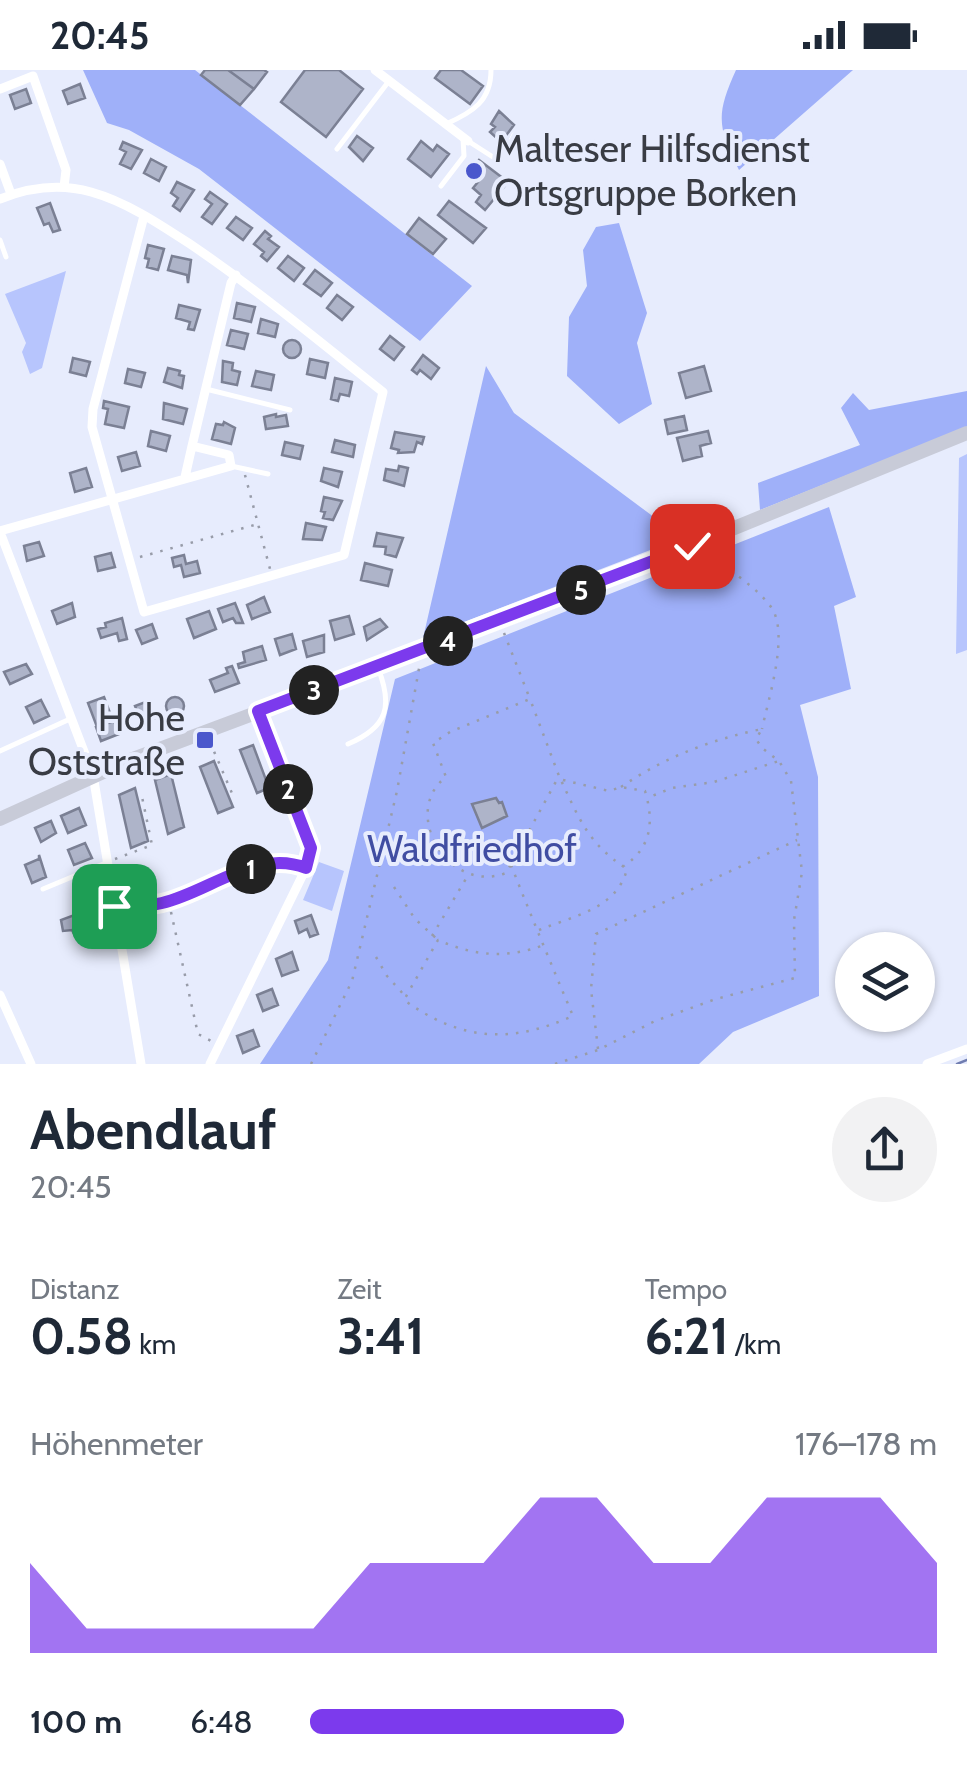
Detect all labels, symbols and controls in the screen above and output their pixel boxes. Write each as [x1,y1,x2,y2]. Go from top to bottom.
text: 20:45 [50,12,149,59]
place label: Malteser Hilfsdienst Ortsgruppe Borken [494,125,810,216]
marker: Malteser Hilfsdienst Ortsgruppe Borken [463,160,485,182]
pin [650,504,735,589]
icon: check [665,519,720,574]
pin: 5 [556,565,606,615]
text: 5 [573,573,589,607]
pin: 4 [423,616,473,666]
text: 4 [439,624,457,658]
pin: 3 [289,665,339,715]
text: 3 [306,673,322,707]
place label: Hohe Oststraße [28,694,185,785]
marker: Hohe Oststraße [194,729,216,751]
pin: 2 [263,764,313,814]
text: 2 [281,772,295,806]
park label: Waldfriedhof [367,825,577,872]
pin: 1 [226,844,276,894]
text: 1 [246,852,256,886]
pin [72,864,157,949]
icon: arrive [87,879,142,934]
map controls [835,932,935,1032]
button: layers [835,932,935,1032]
text: Abendlauf [30,1096,277,1163]
button: share [832,1097,937,1202]
text: 20:45 [30,1167,112,1206]
text: Distanz [30,1272,119,1306]
text: Zeit [337,1272,382,1306]
text: Tempo [645,1272,727,1306]
text: 0.58 [30,1306,133,1367]
text: 3:41 [337,1306,424,1367]
text: 6:21 [645,1306,729,1367]
text: km [133,1327,176,1361]
text: /km [729,1327,781,1361]
text: Höhenmeter [30,1424,203,1463]
text: 176–178 m [795,1424,937,1463]
text: 100 m [30,1702,122,1741]
text: 6:48 [190,1702,253,1741]

